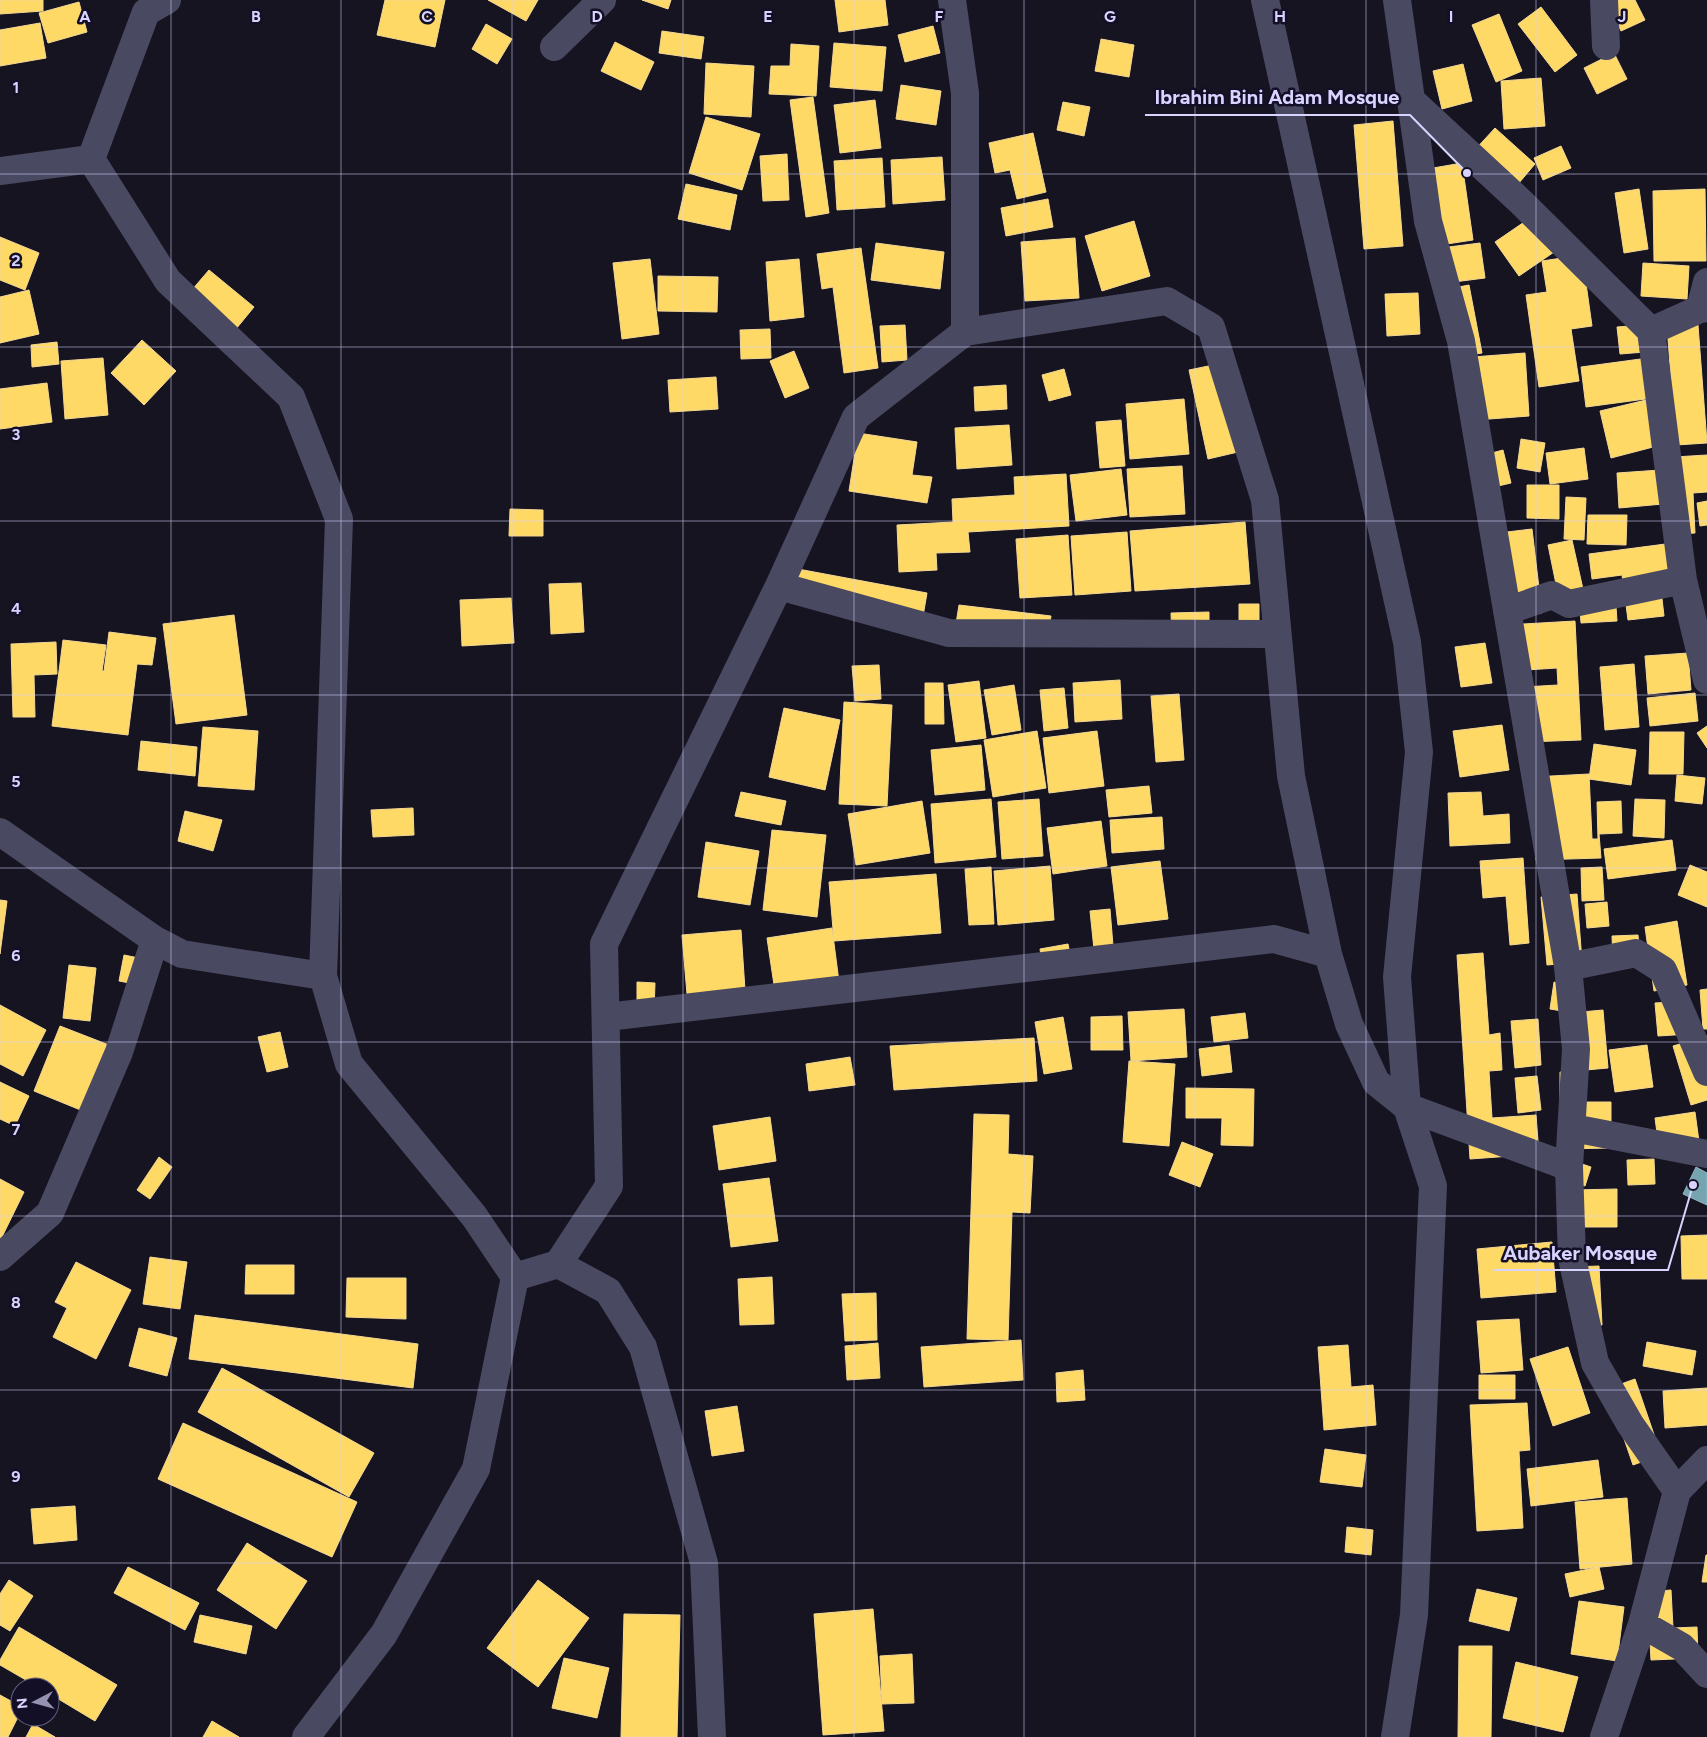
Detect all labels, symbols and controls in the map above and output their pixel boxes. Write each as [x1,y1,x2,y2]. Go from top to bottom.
text: A [79,7,91,26]
text: B [251,7,261,26]
text: C [421,7,433,26]
text: D [591,7,603,26]
text: E [763,7,773,26]
text: F [935,7,944,26]
text: G [1104,7,1116,26]
text: H [1274,7,1286,26]
text: I [1449,7,1453,26]
text: J [1618,7,1626,26]
text: 1 [13,78,19,97]
callout: Ibrahim Bini Adam Mosque [1145,80,1410,115]
text: Ibrahim Bini Adam Mosque [1155,85,1399,109]
text: 2 [11,251,21,270]
text: 3 [12,425,21,444]
text: 4 [11,599,21,618]
text: 5 [11,772,21,791]
text: 6 [11,946,21,965]
text: 7 [12,1120,21,1139]
callout: Aubaker Mosque [1493,1235,1668,1270]
text: Aubaker Mosque [1503,1241,1657,1265]
text: 8 [11,1293,21,1312]
text: 9 [11,1467,21,1486]
north arrow [10,1677,60,1727]
text: N [14,1697,32,1710]

